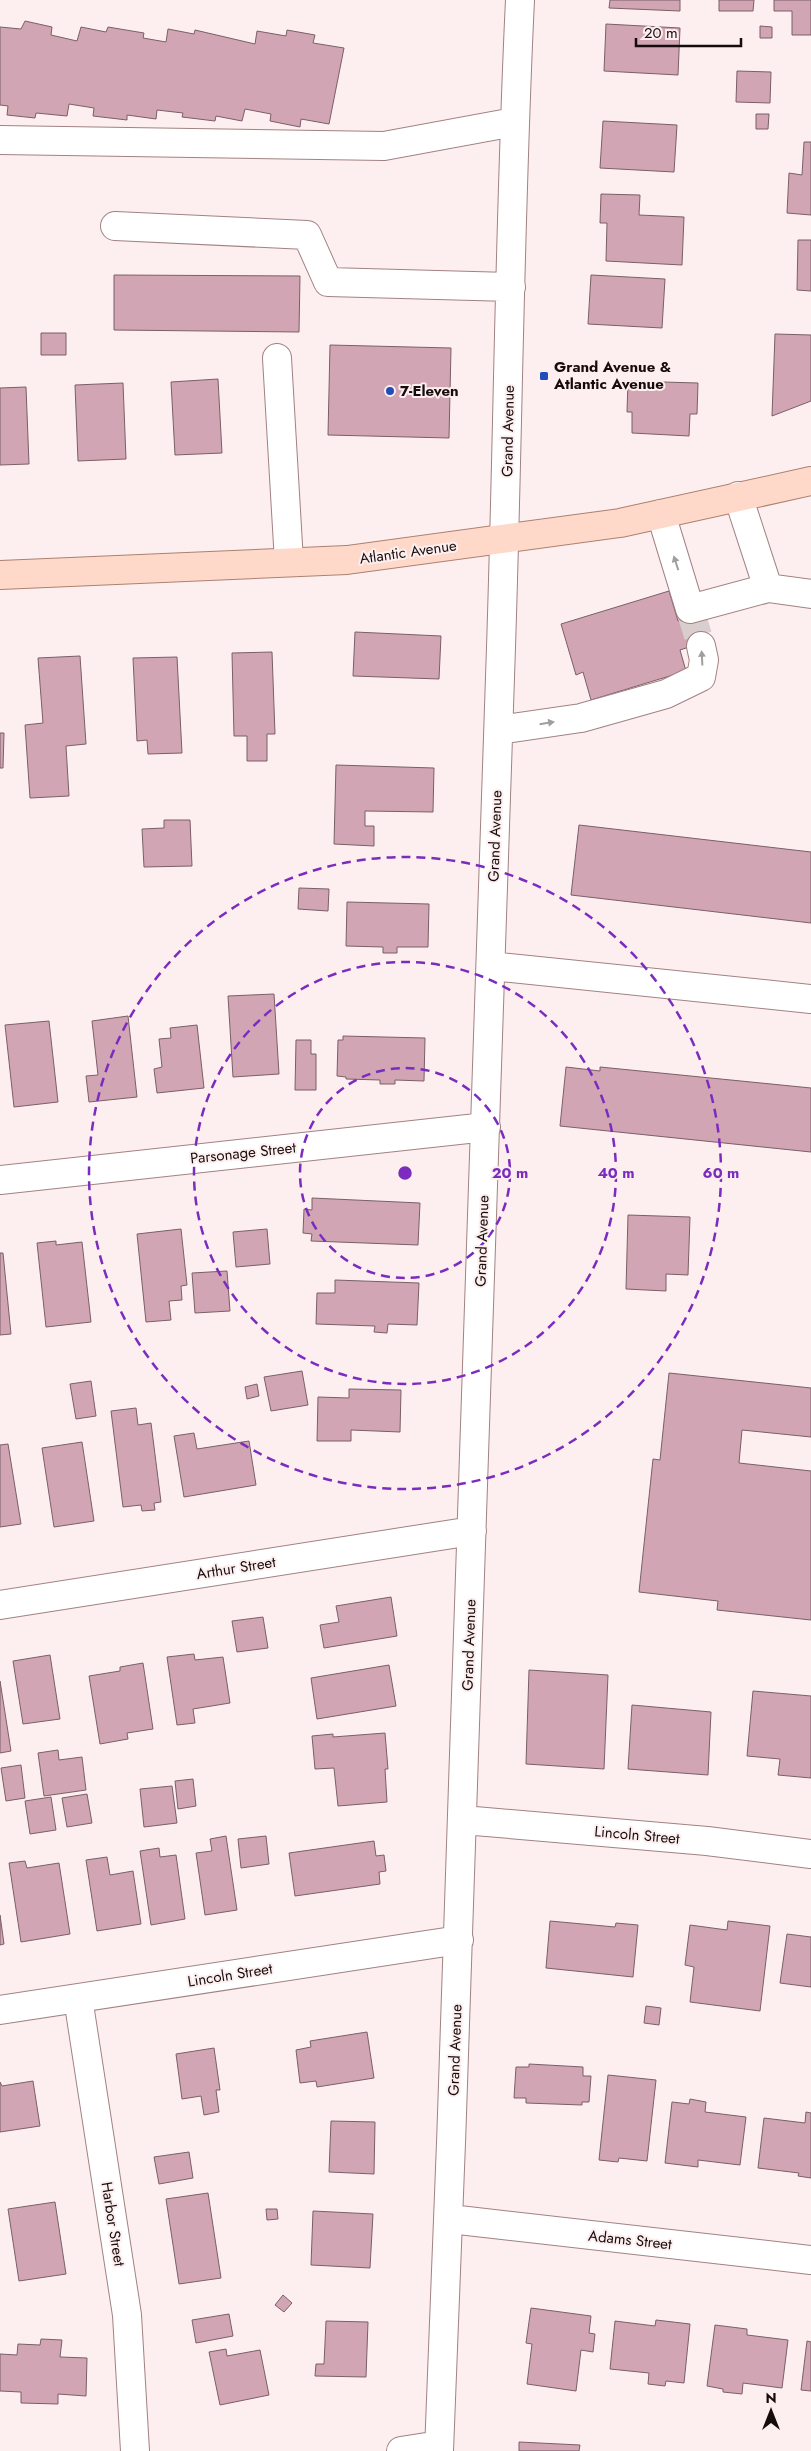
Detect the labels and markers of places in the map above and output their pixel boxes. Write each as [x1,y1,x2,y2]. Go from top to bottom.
place label: Grand Avenue & Atlantic Avenue [553,356,672,395]
marker: Grand Avenue & Atlantic Avenue [538,370,550,382]
place label: 7-Eleven [400,380,459,402]
marker: 7-Eleven [384,385,396,397]
centre of rings [396,1164,414,1182]

